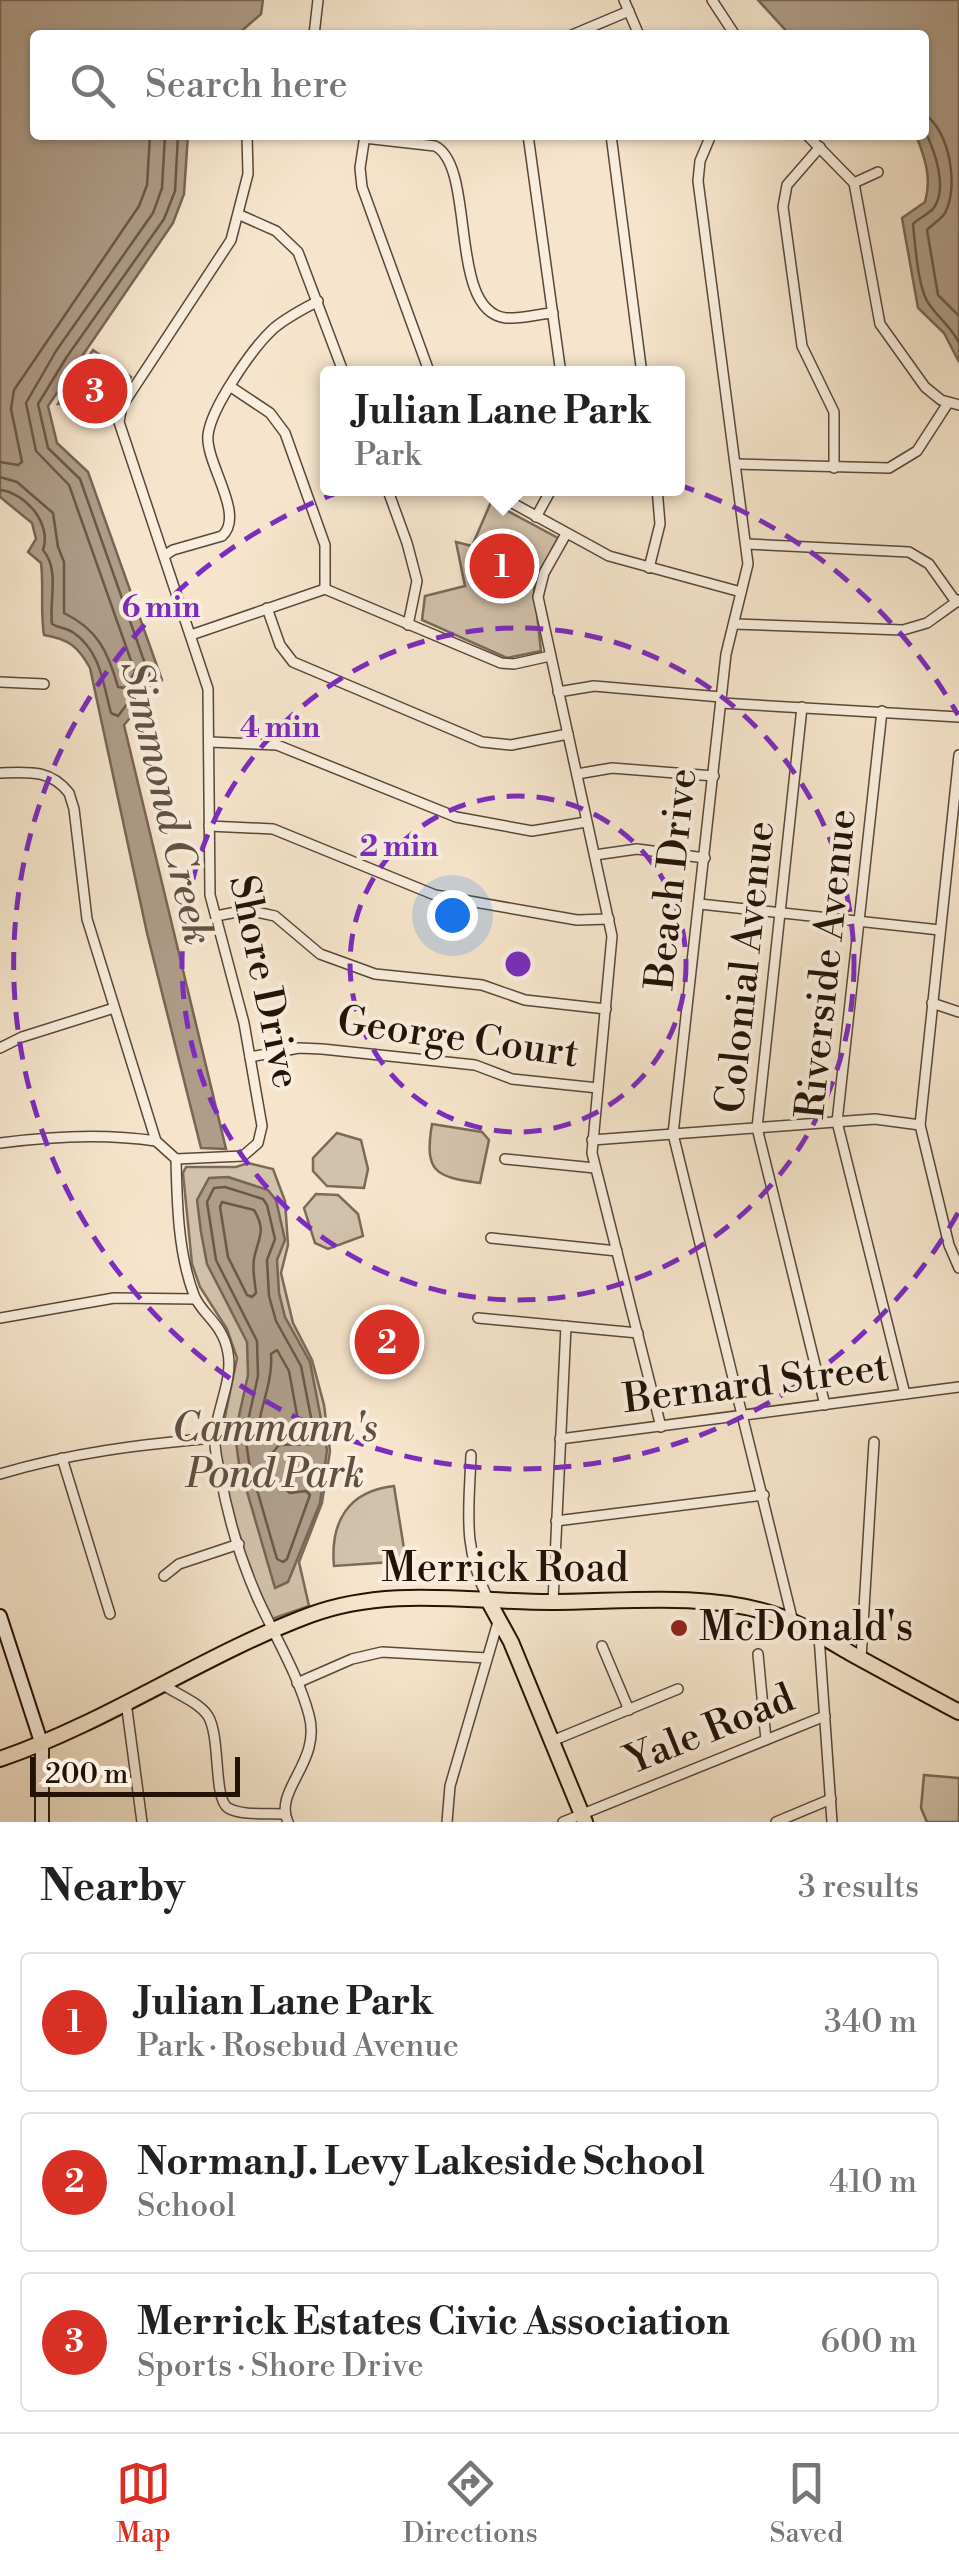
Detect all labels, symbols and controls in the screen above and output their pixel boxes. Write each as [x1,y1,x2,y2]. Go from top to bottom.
search box [30,30,929,140]
icon: search [65,58,120,113]
text: Search here [145,62,348,109]
pin: 3 [62,354,128,428]
popup [320,366,685,496]
text: Julian Lane Park [354,388,651,435]
text: Park [354,435,421,475]
pin: 1 [470,528,534,604]
text: 6 min [122,589,201,627]
water label: Simmond Creek [108,656,224,950]
text: 4 min [240,709,321,747]
street label: Beach Drive [635,766,708,993]
street label: Riverside Avenue [786,807,868,1121]
street label: Colonial Avenue [706,818,786,1116]
text: 2 min [360,828,439,866]
street label: Shore Drive [217,871,311,1093]
your location [427,890,478,941]
centre of rings [500,946,536,982]
street label: George Court [334,996,582,1081]
pin: 2 [354,1304,420,1380]
street label: Bernard Street [620,1343,891,1425]
park label: Cammann's Pond Park [172,1404,378,1500]
street label: Merrick Road [382,1544,629,1594]
place label: McDonald's [699,1603,913,1653]
marker: McDonald's [668,1617,690,1639]
street label: Yale Road [617,1673,802,1787]
scale bar [30,1752,240,1796]
text: 200 m [45,1757,128,1792]
text: Nearby [40,1861,185,1914]
text: 3 results [798,1867,919,1907]
text: Julian Lane Park [137,1979,433,2026]
text: 1 [67,2002,82,2042]
text: 340 m [824,2002,917,2042]
text: Park · Rosebud Avenue [137,2026,459,2066]
text: Norman J. Levy Lakeside School [137,2139,705,2186]
text: 2 [64,2162,85,2202]
text: 410 m [829,2162,917,2202]
text: School [137,2186,236,2226]
text: Merrick Estates Civic Association [137,2299,730,2346]
text: 3 [65,2322,84,2362]
text: 600 m [821,2322,917,2362]
text: Sports · Shore Drive [137,2346,424,2386]
tab: Map [116,2456,171,2551]
tab: Directions [403,2456,538,2551]
tab: Saved [770,2456,843,2551]

